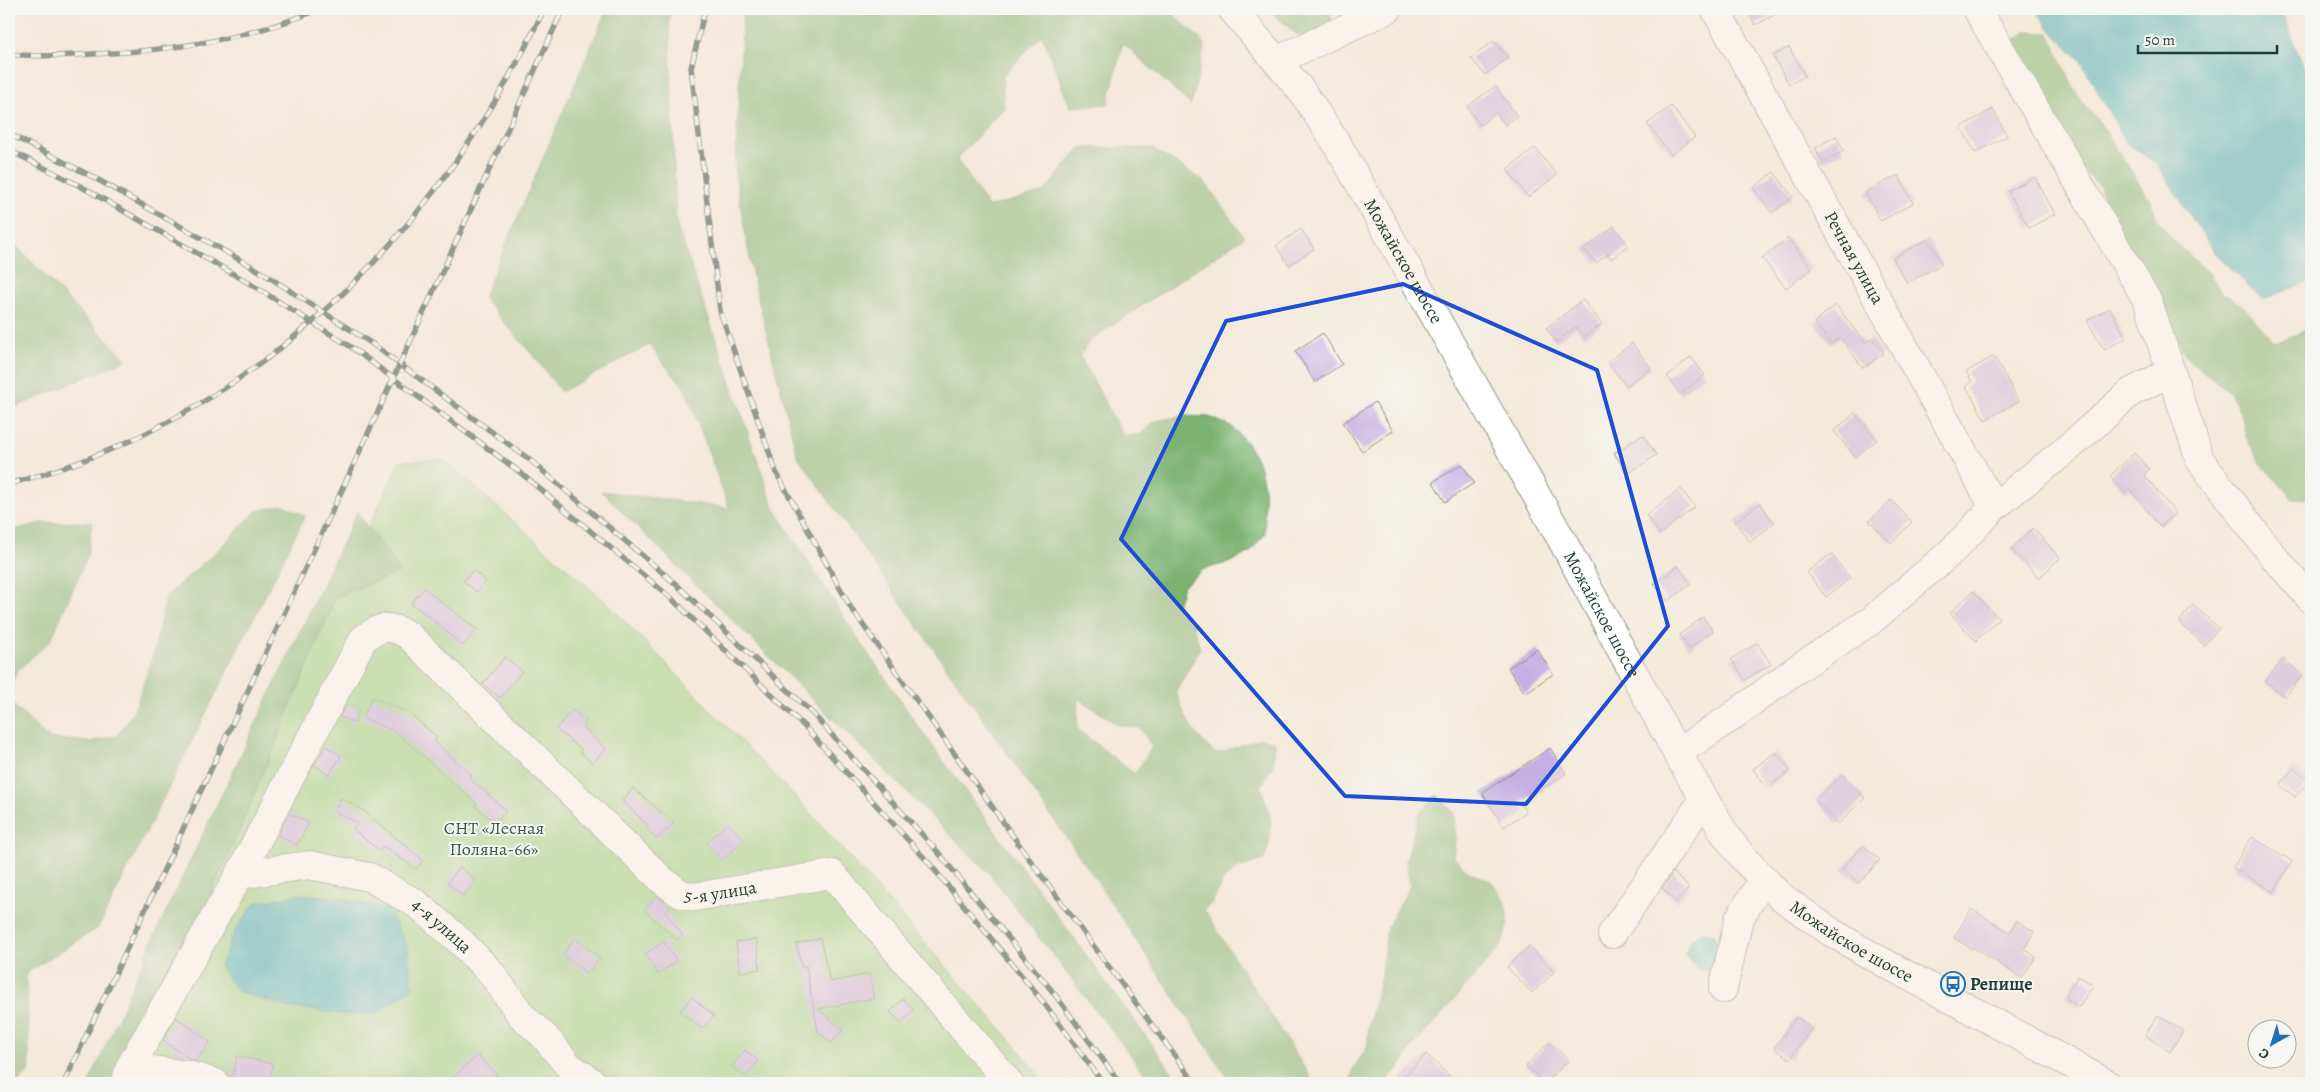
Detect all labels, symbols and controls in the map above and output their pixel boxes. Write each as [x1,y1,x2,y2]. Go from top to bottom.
scale bar [2138,22,2276,54]
text: 50 m [2145,30,2175,50]
street label: Можайское шоссе [1358,194,1449,328]
street label: Речная улица [1819,207,1890,309]
street label: Можайское шоссе [1558,547,1646,682]
park label: СНТ «Лесная Поляна-66» [444,816,544,861]
street label: 5-я улица [682,875,759,909]
street label: 4-я улица [407,893,478,959]
street label: Можайское шоссе [1785,895,1918,988]
bus stop icon: Репище [1940,971,1966,997]
place label: Репище [1970,972,2033,996]
north arrow [2248,1020,2298,1070]
text: С [2255,1043,2273,1064]

